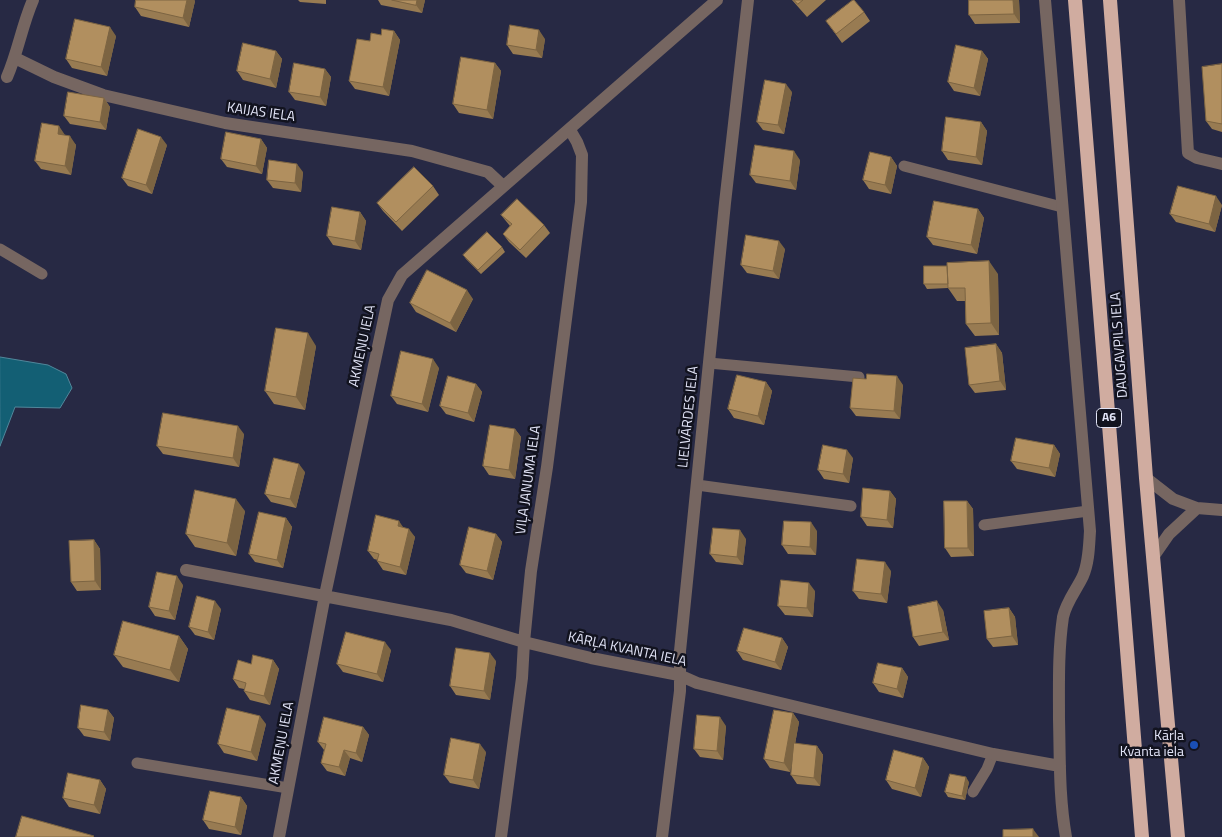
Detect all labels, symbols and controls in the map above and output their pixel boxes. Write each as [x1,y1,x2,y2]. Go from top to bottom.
street label: KAIJAS IELA [226,100,296,126]
street label: DAUGAVPILS IELA [1108,291,1132,399]
street label: AKMEŅU IELA [346,303,380,389]
street label: LIELVĀRDES IELA [675,365,703,469]
road number: A6 [1096,408,1122,428]
street label: VIĻA JANUMA IELA [513,424,545,536]
street label: KĀRĻA KVANTA IELA [566,629,688,671]
street label: AKMEŅU IELA [266,700,298,786]
place label: Kārļa Kvanta iela [1120,729,1184,762]
marker: Kārļa Kvanta iela [1188,739,1200,751]

